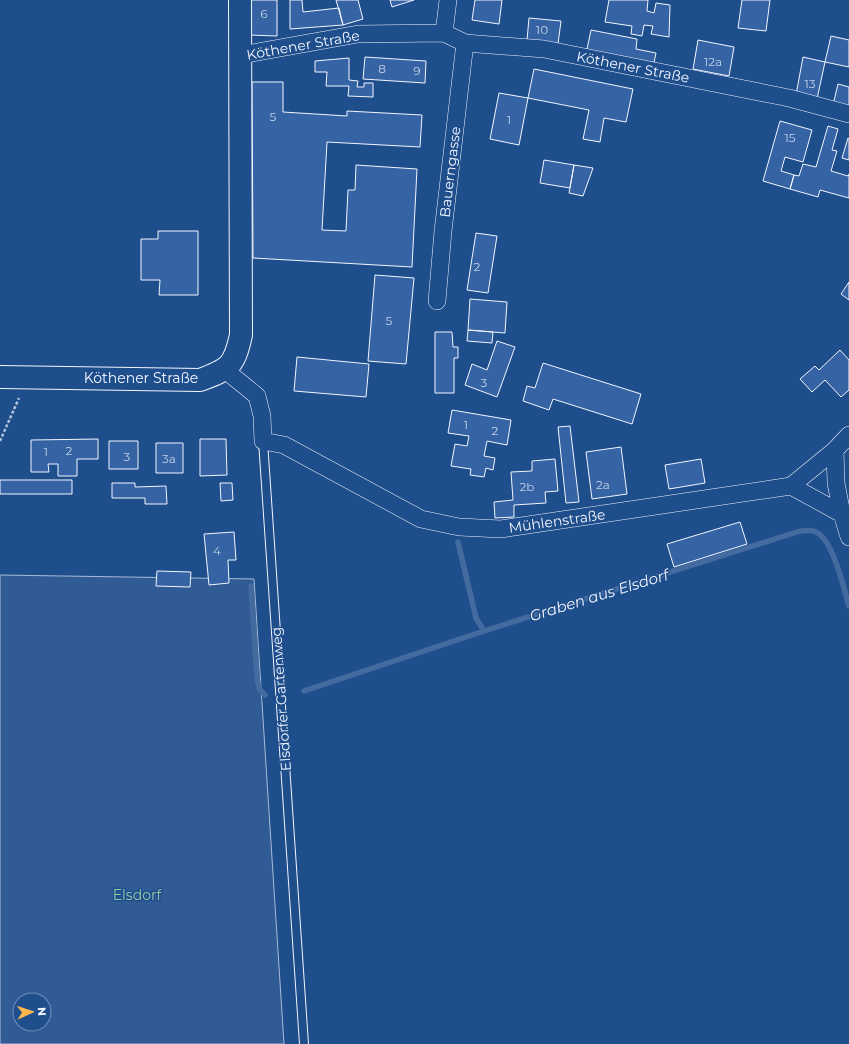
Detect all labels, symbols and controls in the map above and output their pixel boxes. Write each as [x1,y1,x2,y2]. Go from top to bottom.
house number: 6 [260,6,268,21]
house number: 10 [536,22,548,37]
street label: Köthener Straße [245,26,361,64]
street label: Köthener Straße [575,47,691,87]
house number: 12a [704,54,722,69]
house number: 8 [378,61,386,76]
house number: 9 [413,63,421,78]
house number: 13 [804,76,816,91]
house number: 5 [270,109,277,124]
house number: 1 [507,112,511,127]
street label: Bauerngasse [435,125,465,219]
house number: 15 [784,130,796,145]
house number: 2 [474,259,481,274]
house number: 5 [386,313,393,328]
street label: Köthener Straße [84,369,198,387]
house number: 3 [481,375,488,390]
house number: 1 [464,417,468,432]
house number: 2 [492,423,499,438]
house number: 2 [66,443,73,458]
house number: 1 [44,444,48,459]
house number: 3 [124,449,131,464]
house number: 3a [162,451,176,466]
house number: 2a [596,477,610,492]
house number: 2b [520,479,534,494]
street label: Mühlenstraße [507,505,607,537]
house number: 4 [213,543,221,558]
water label: Graben aus Elsdorf [527,564,673,625]
street label: Elsdorfer Gartenweg [267,626,295,772]
park label: Elsdorf [113,886,163,904]
north arrow [12,992,52,1032]
text: N [35,1007,49,1016]

